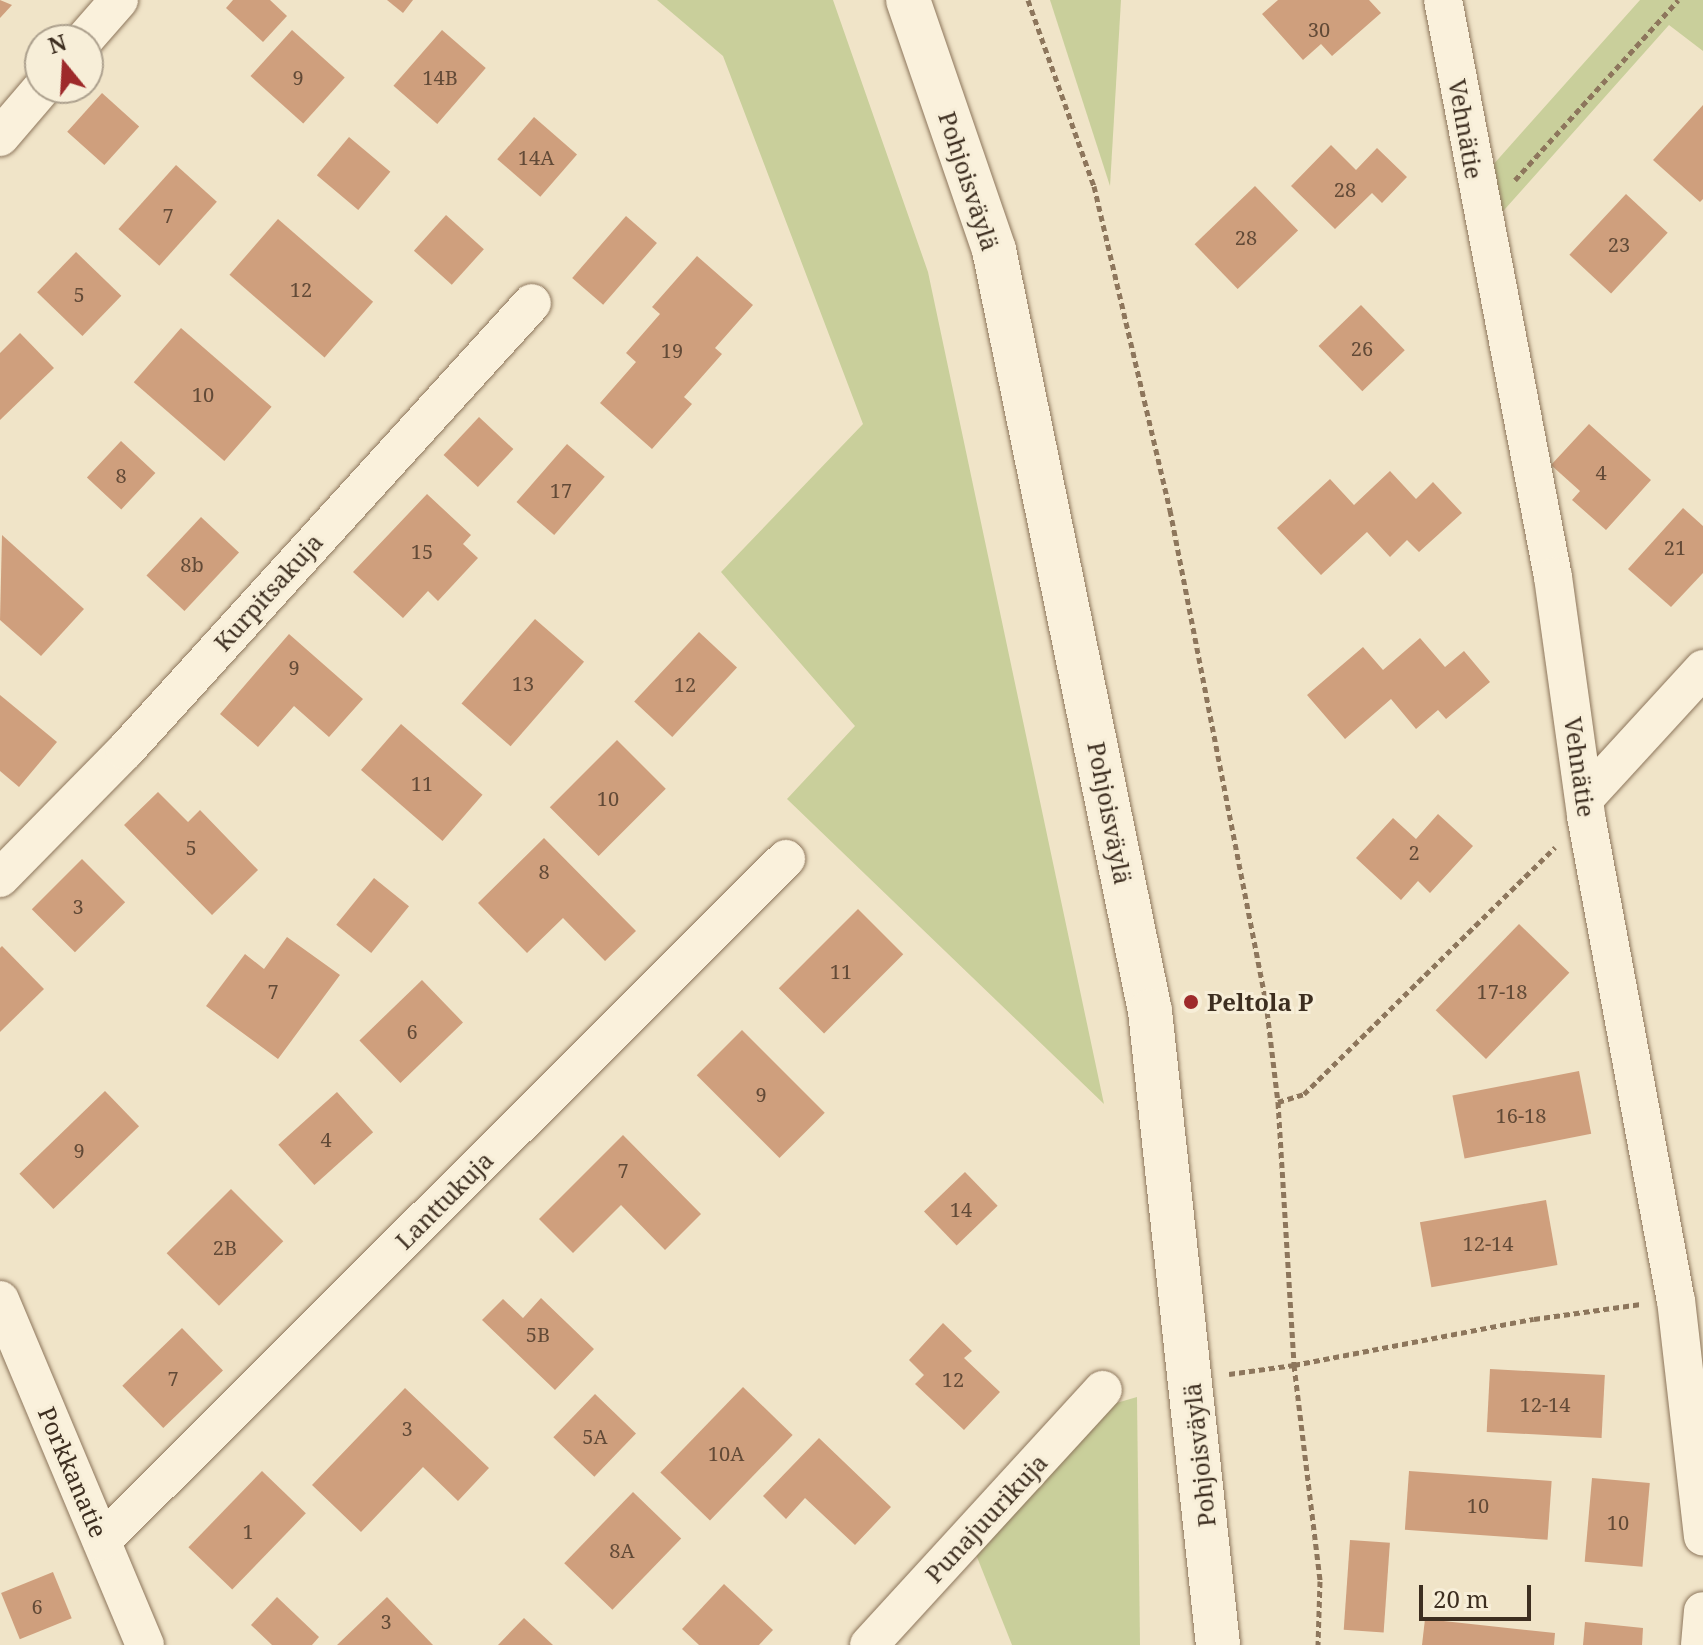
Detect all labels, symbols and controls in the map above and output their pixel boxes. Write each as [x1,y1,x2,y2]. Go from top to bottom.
house number: 30 [1308,17,1330,41]
north arrow [24,24,104,104]
text: N [44,26,70,60]
house number: 9 [292,65,304,89]
house number: 14B [422,65,458,89]
street label: Vehnätie [1443,77,1489,181]
street label: Pohjoisväylä [933,108,1005,254]
house number: 14A [518,145,554,169]
house number: 28 [1334,177,1356,201]
house number: 7 [162,203,174,227]
house number: 28 [1235,225,1257,249]
house number: 23 [1608,232,1630,256]
house number: 12 [290,277,312,301]
house number: 5 [73,282,85,306]
house number: 26 [1351,336,1373,360]
house number: 19 [661,338,683,362]
house number: 10 [192,382,214,406]
house number: 4 [1595,460,1607,484]
house number: 8 [115,463,127,487]
house number: 17 [550,478,572,502]
street label: Kurpitsakuja [208,527,328,657]
house number: 21 [1664,535,1686,559]
house number: 15 [411,539,433,563]
house number: 8b [180,552,204,576]
house number: 9 [288,655,300,679]
house number: 13 [512,671,534,695]
house number: 12 [674,672,696,696]
street label: Vehnätie [1559,715,1601,819]
street label: Pohjoisväylä [1082,739,1138,887]
house number: 11 [411,771,433,795]
house number: 10 [597,786,619,810]
house number: 5 [185,835,197,859]
house number: 2 [1408,840,1420,864]
house number: 8 [538,859,550,883]
house number: 3 [72,894,84,918]
house number: 11 [830,959,852,983]
house number: 7 [267,979,279,1003]
house number: 17-18 [1477,979,1527,1003]
place label: Peltola P [1207,988,1313,1016]
marker: Peltola P [1182,993,1200,1011]
house number: 6 [406,1019,418,1043]
house number: 9 [755,1082,767,1106]
house number: 16-18 [1496,1103,1546,1127]
house number: 4 [320,1127,332,1151]
house number: 9 [73,1138,85,1162]
street label: Lanttukuja [389,1145,499,1255]
house number: 7 [617,1158,629,1182]
house number: 14 [950,1197,972,1221]
house number: 12-14 [1463,1231,1513,1255]
house number: 2B [213,1235,237,1259]
house number: 5B [526,1322,550,1346]
house number: 7 [167,1366,179,1390]
house number: 12 [942,1367,964,1391]
street label: Pohjoisväylä [1177,1382,1221,1528]
house number: 12-14 [1520,1392,1570,1416]
street label: Porkkanatie [33,1402,113,1542]
house number: 3 [401,1416,413,1440]
house number: 5A [582,1424,608,1448]
house number: 10A [708,1441,744,1465]
street label: Punajuurikuja [919,1448,1053,1588]
house number: 10 [1467,1493,1489,1517]
house number: 10 [1607,1510,1629,1534]
house number: 1 [242,1519,254,1543]
house number: 8A [609,1538,635,1562]
scale bar [1423,1569,1535,1619]
text: 20 m [1433,1582,1489,1615]
house number: 6 [31,1594,43,1618]
house number: 3 [380,1609,392,1633]

